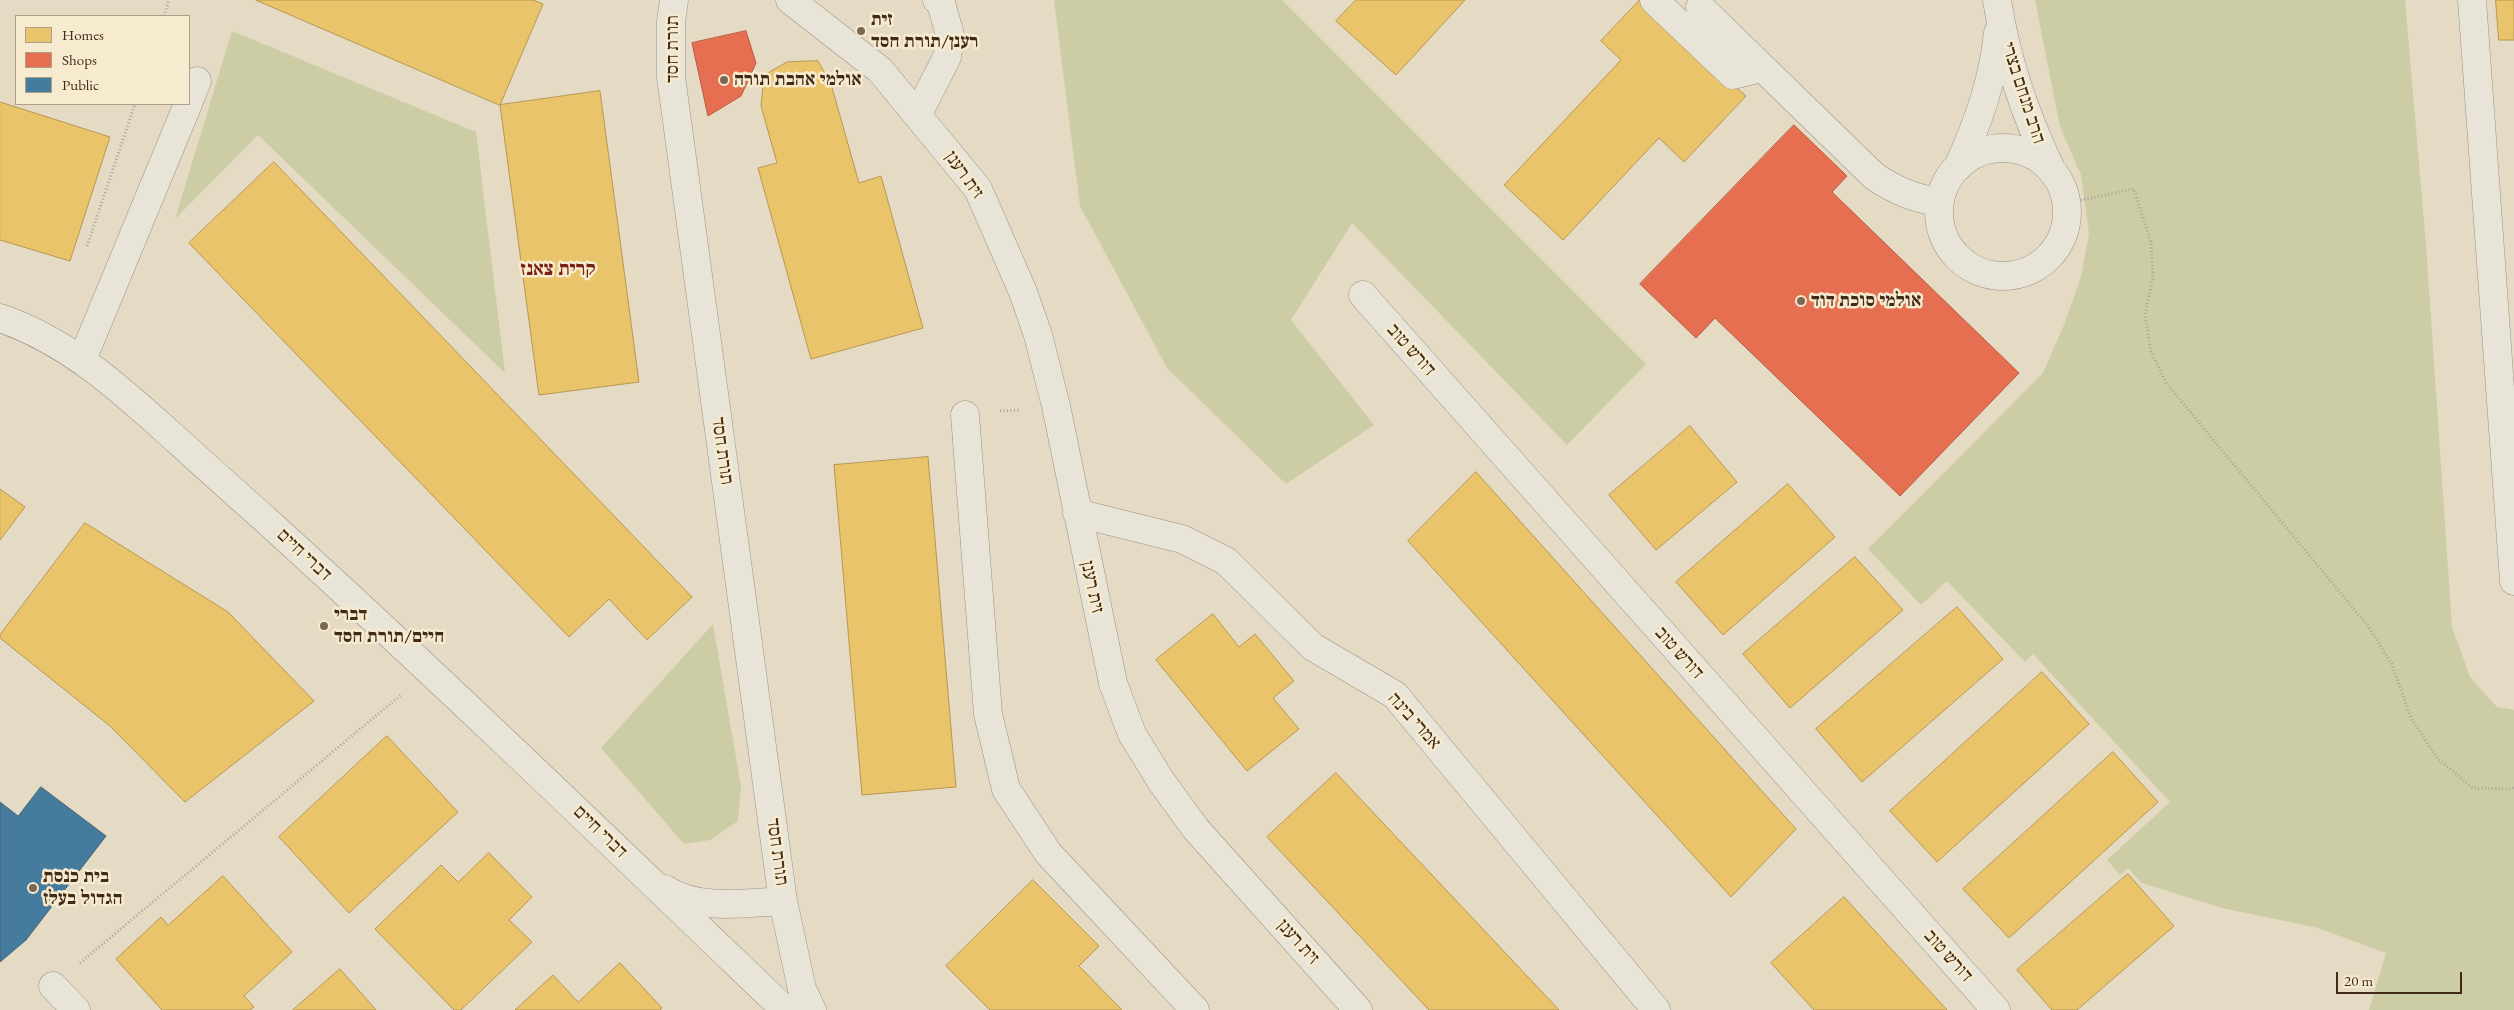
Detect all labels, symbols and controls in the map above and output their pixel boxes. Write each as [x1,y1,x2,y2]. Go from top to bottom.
place label: זית רענן/תורת חסד [871,9,979,53]
legend [15,15,190,105]
street label: תורת חסד [662,15,684,83]
text: Homes [62,25,104,44]
marker: זית רענן/תורת חסד [855,25,867,37]
street label: הרב מנחם בצרי [1996,39,2050,147]
text: Shops [62,50,97,69]
place label: אולמי אהבת תורה [734,69,862,91]
marker: אולמי אהבת תורה [718,74,730,86]
text: Public [62,75,99,94]
street label: זית רענן [939,147,989,203]
district label: קרית צאנז [520,258,596,282]
place label: אולמי סוכת דוד [1811,290,1921,312]
marker: אולמי סוכת דוד [1795,295,1807,307]
street label: דורש טוב [1382,319,1440,381]
street label: תורת חסד [706,416,738,486]
street label: דברי חיים [272,524,336,586]
street label: זית רענן [1075,559,1109,615]
place label: דברי חיים/תורת חסד [334,604,444,648]
marker: דברי חיים/תורת חסד [318,620,330,632]
street label: דורש טוב [1650,622,1708,684]
street label: אמרי בינה [1382,688,1446,754]
street label: דברי חיים [568,801,632,863]
street label: תורת חסד [761,817,793,887]
place label: בית כנסת הגדול בעלז [43,866,122,910]
marker: בית כנסת הגדול בעלז [27,882,39,894]
street label: זית רענן [1272,915,1324,969]
street label: דורש טוב [1919,925,1977,987]
scale bar [2339,962,2465,994]
text: 20 m [2344,971,2373,990]

